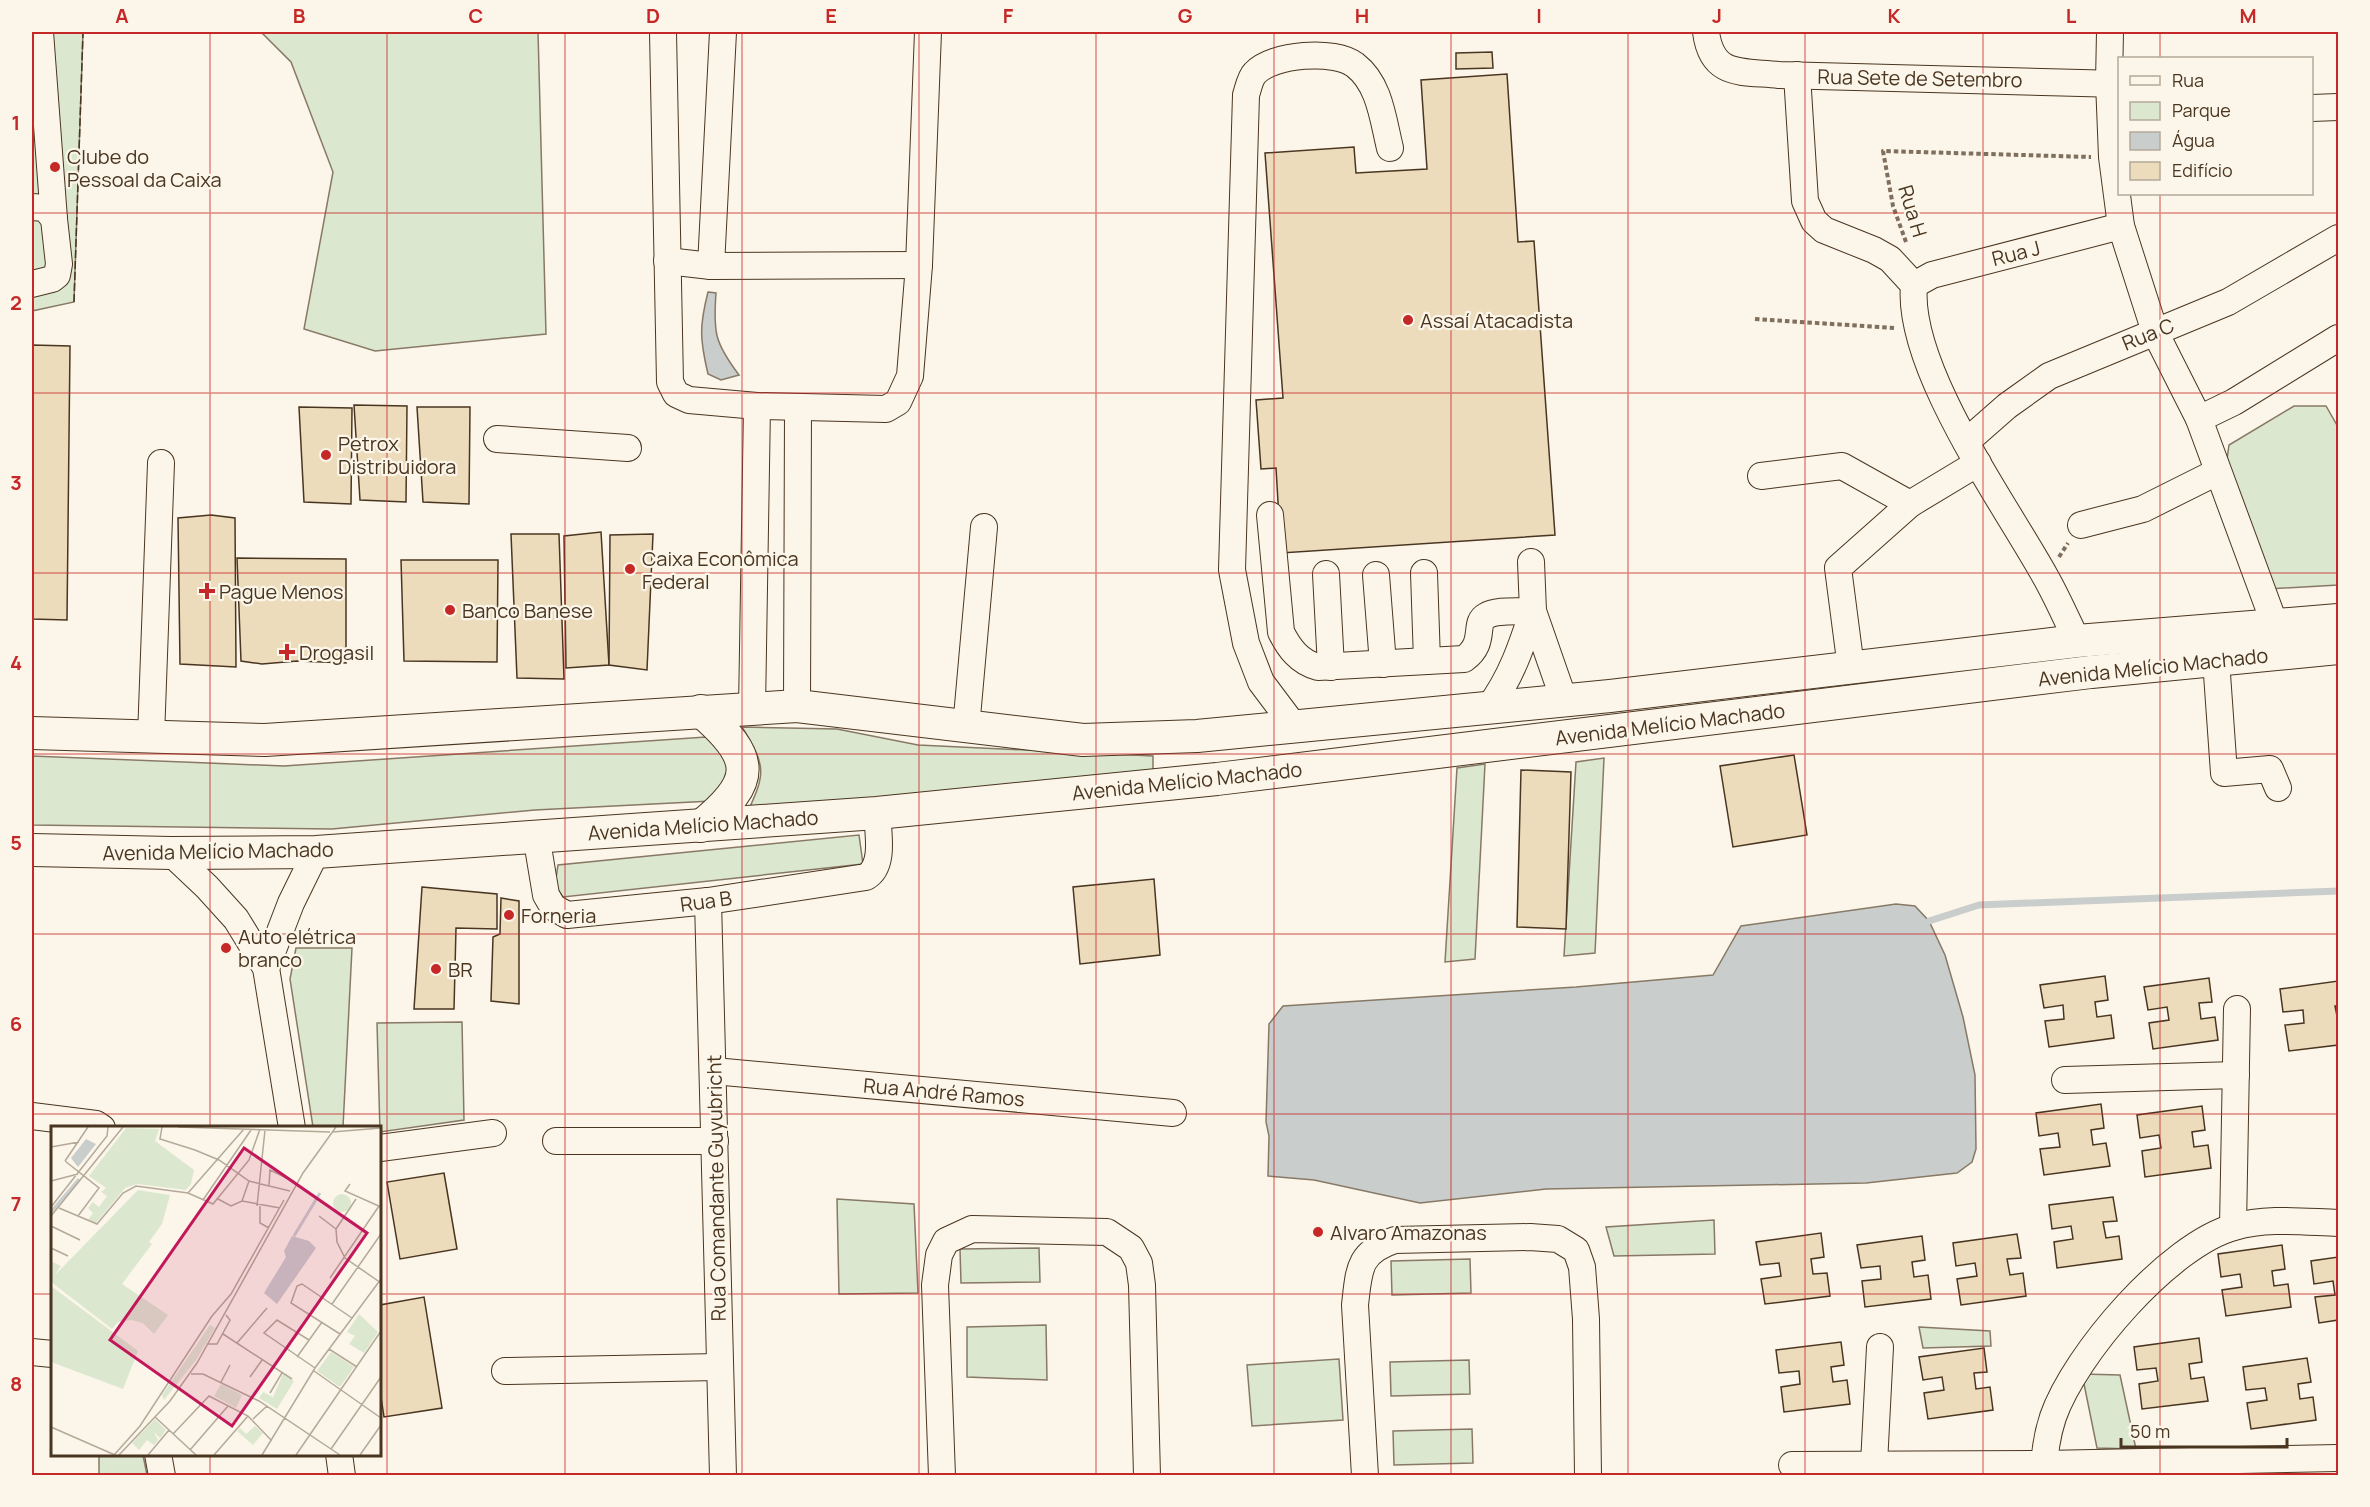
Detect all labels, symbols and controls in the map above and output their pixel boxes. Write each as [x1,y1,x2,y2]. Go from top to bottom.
text: A [115,2,129,29]
text: B [293,2,306,29]
text: C [469,2,483,29]
text: D [646,2,660,29]
text: E [825,2,837,29]
text: F [1003,2,1014,29]
text: G [1178,2,1193,29]
text: H [1355,2,1369,29]
text: I [1536,2,1542,29]
text: J [1712,2,1722,29]
text: K [1888,2,1901,29]
text: L [2066,2,2077,29]
text: M [2239,2,2257,29]
legend [2118,57,2313,195]
street label: Rua Sete de Setembro [1817,63,2023,93]
text: Rua [2172,68,2204,92]
text: Parque [2172,98,2231,122]
text: 1 [12,109,20,136]
text: Água [2172,128,2215,152]
place label: Clube do Pessoal da Caixa [67,143,222,193]
text: Edifício [2172,158,2233,182]
marker: Clube do Pessoal da Caixa [48,160,62,174]
street label: Rua H [1892,182,1934,240]
street label: Rua J [1989,234,2043,272]
text: 2 [10,289,22,316]
place label: Assaí Atacadista [1420,307,1573,334]
street label: Rua C [2118,311,2178,357]
marker: Assaí Atacadista [1401,313,1415,327]
place label: Petrox Distribuidora [338,430,456,480]
marker: Petrox Distribuidora [319,448,333,462]
text: 3 [10,469,22,496]
place label: Caixa Econômica Federal [642,545,799,595]
marker: Caixa Econômica Federal [623,562,637,576]
place label: Pague Menos [219,578,343,605]
marker: Pague Menos [200,584,214,598]
place label: Banco Banese [462,597,593,624]
marker: Banco Banese [443,603,457,617]
place label: Drogasil [299,639,374,666]
street label: Avenida Melício Machado [2037,641,2270,693]
marker: Drogasil [280,645,294,659]
text: 4 [10,649,22,676]
street label: Avenida Melício Machado [1554,696,1787,751]
street label: Avenida Melício Machado [1071,755,1304,807]
street label: Avenida Melício Machado [587,803,819,847]
text: 5 [10,829,22,856]
street label: Avenida Melício Machado [102,835,334,867]
street label: Rua B [678,884,734,918]
place label: Forneria [521,902,596,929]
marker: Forneria [502,908,516,922]
place label: Auto elétrica branco [238,923,356,973]
marker: Auto elétrica branco [219,941,233,955]
place label: BR [448,956,473,983]
marker: BR [429,962,443,976]
text: 6 [10,1010,22,1037]
street label: Rua Comandante Guyubricht [700,1054,732,1322]
street label: Rua André Ramos [862,1072,1026,1112]
inset map [51,1126,381,1456]
text: 7 [11,1190,21,1217]
place label: Alvaro Amazonas [1330,1219,1487,1246]
marker: Alvaro Amazonas [1311,1225,1325,1239]
text: 8 [10,1370,22,1397]
scale bar [2121,1411,2288,1449]
text: 50 m [2130,1419,2170,1443]

